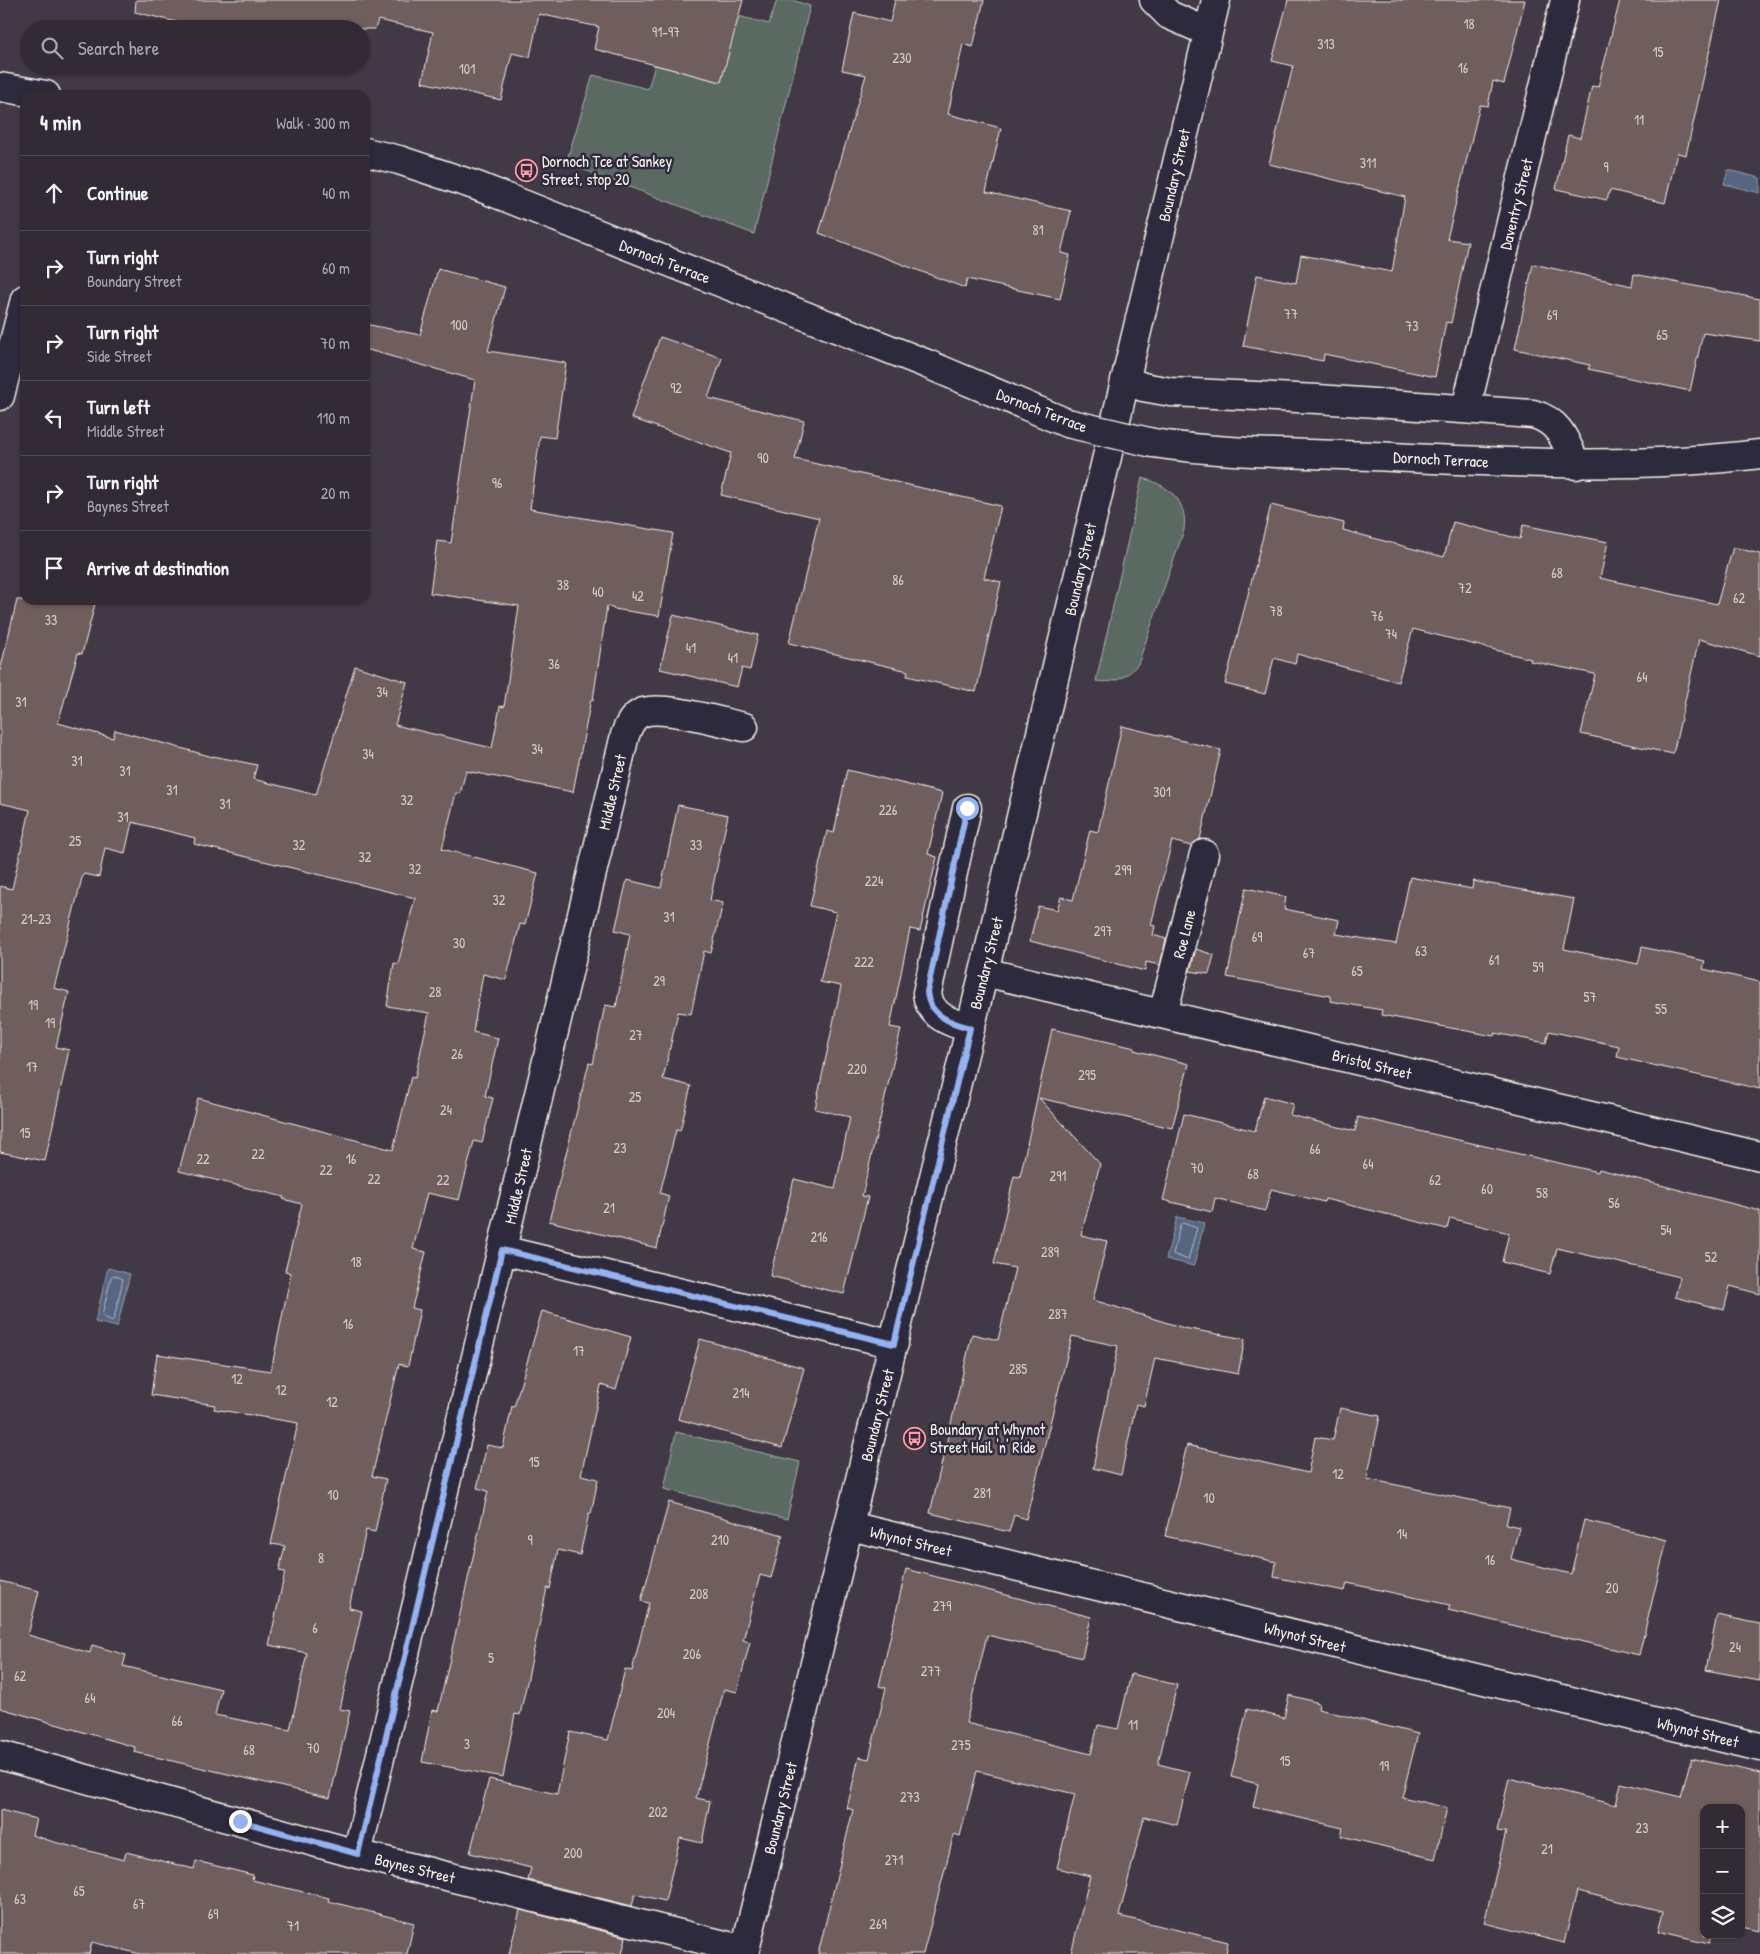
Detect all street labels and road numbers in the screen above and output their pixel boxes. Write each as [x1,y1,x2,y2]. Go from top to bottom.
street label: Boundary Street [1153,126,1195,224]
street label: Daventry Street [1494,156,1538,252]
street label: Dornoch Terrace [616,234,714,289]
street label: Dornoch Terrace [993,383,1091,438]
street label: Dornoch Terrace [1393,446,1490,473]
street label: Boundary Street [1059,520,1101,618]
street label: Middle Street [593,751,632,832]
street label: Roe Lane [1167,907,1201,961]
street label: Boundary Street [964,914,1008,1012]
street label: Bristol Street [1330,1044,1415,1085]
street label: Middle Street [499,1145,538,1226]
street label: Boundary Street [855,1366,899,1464]
street label: Whynot Street [868,1520,955,1562]
street label: Whynot Street [1262,1616,1349,1658]
street label: Whynot Street [1655,1711,1742,1753]
street label: Boundary Street [758,1759,802,1857]
street label: Baynes Street [373,1847,458,1889]

